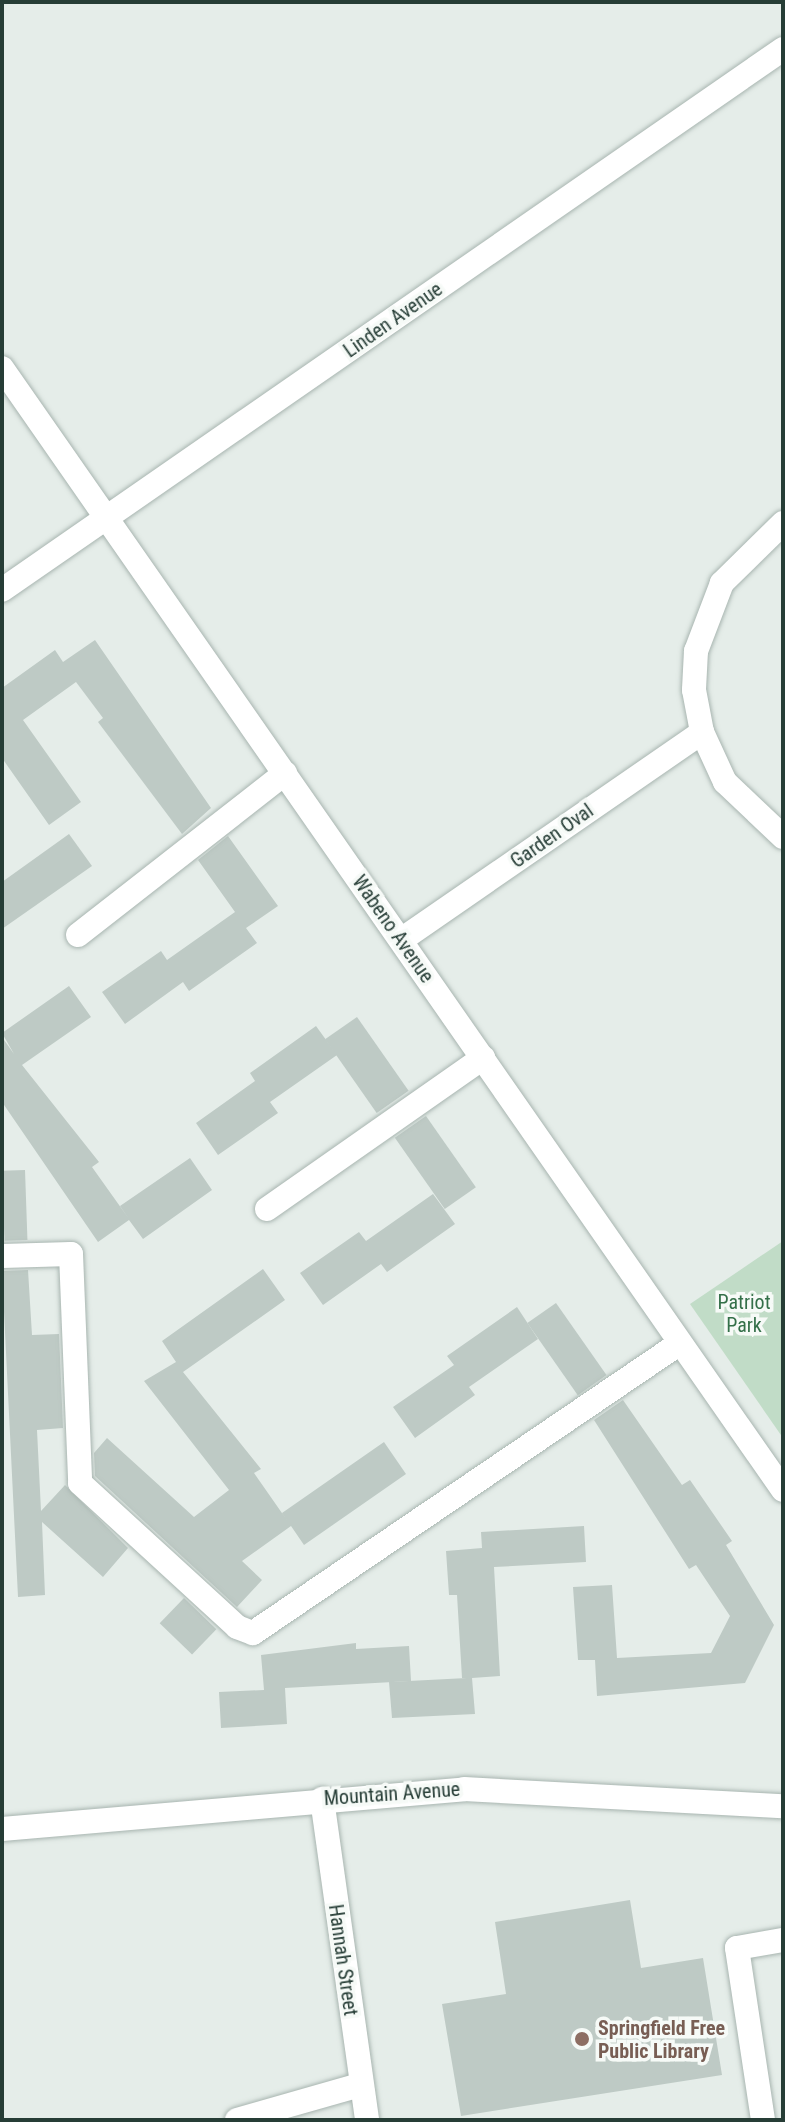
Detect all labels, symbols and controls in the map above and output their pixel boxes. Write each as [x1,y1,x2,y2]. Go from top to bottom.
street label: Linden Avenue [339,277,447,363]
street label: Garden Oval [506,799,598,873]
street label: Wabeno Avenue [347,871,439,987]
park label: Patriot Park [717,1290,771,1337]
street label: Mountain Avenue [323,1777,461,1811]
street label: Hannah Street [323,1903,363,2017]
place label: Springfield Free Public Library [598,2016,725,2063]
marker: Springfield Free Public Library [573,2030,591,2048]

